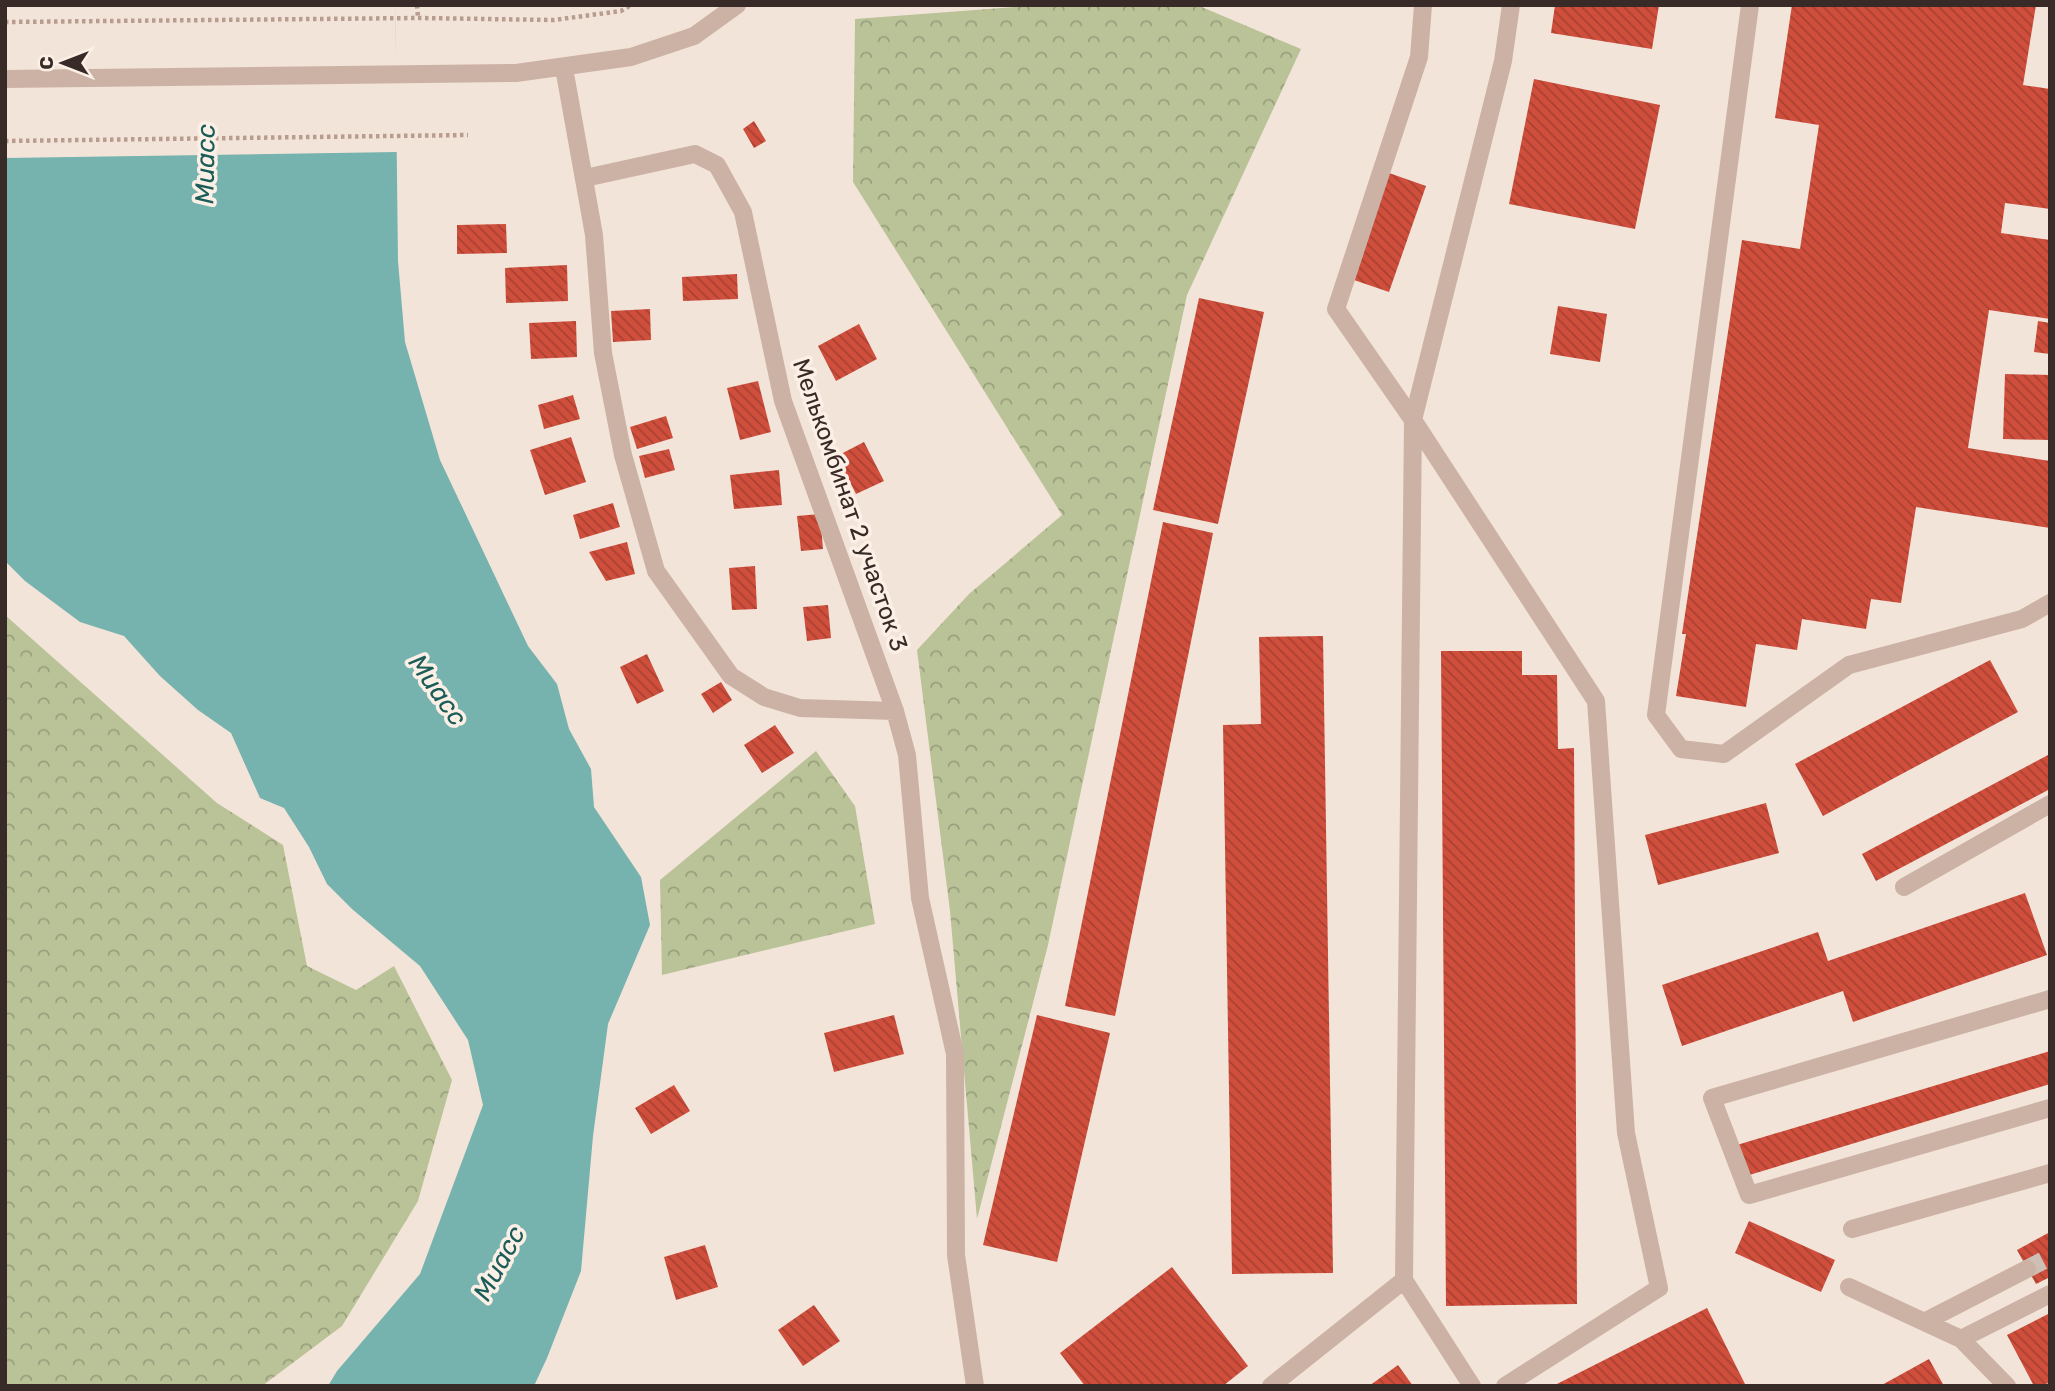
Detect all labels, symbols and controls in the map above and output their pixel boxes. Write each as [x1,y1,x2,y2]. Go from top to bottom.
north arrow [28,28,98,98]
text: С [35,56,58,70]
water label: Миасс [189,124,222,204]
street label: Мелькомбинат 2 участок 3 [787,355,913,655]
water label: Миасс [402,649,473,732]
water label: Миасс [467,1221,532,1306]

